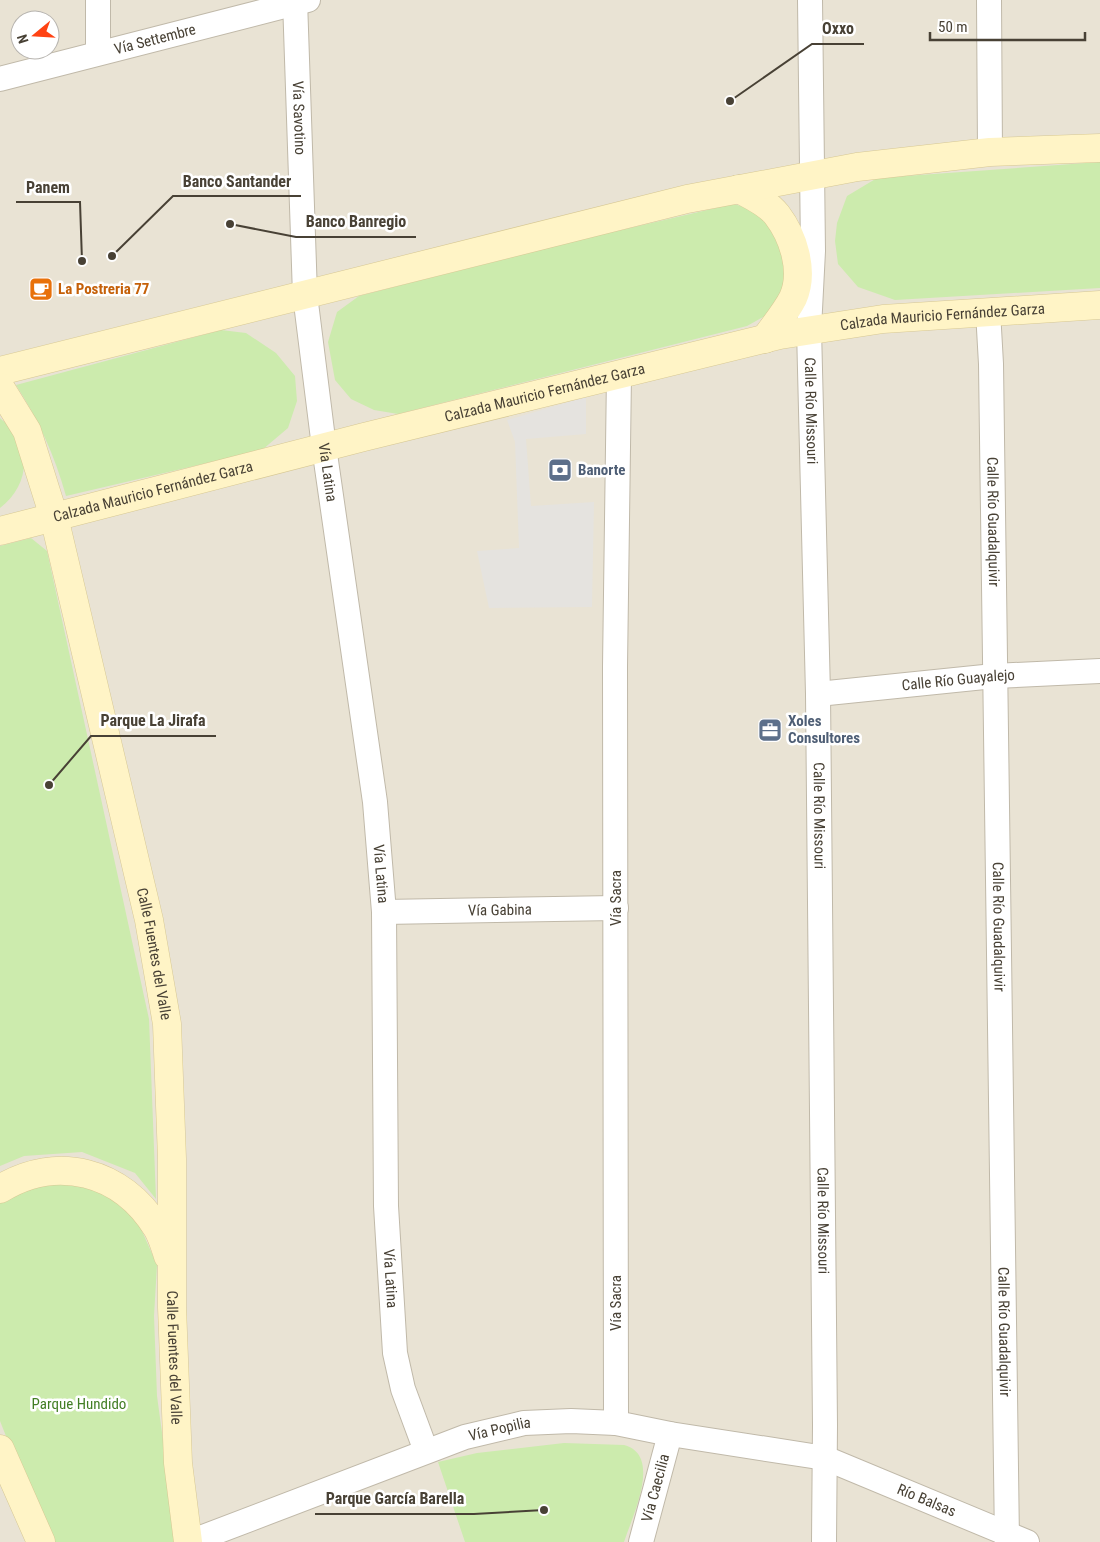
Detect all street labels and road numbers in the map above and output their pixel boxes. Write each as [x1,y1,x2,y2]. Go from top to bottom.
street label: Vía Settembre [112,20,198,58]
street label: Vía Savotino [289,81,309,155]
street label: Calzada Mauricio Fernández Garza [839,300,1046,335]
street label: Calle Río Missouri [801,357,821,465]
street label: Calzada Mauricio Fernández Garza [443,359,647,426]
street label: Vía Latina [315,442,341,503]
street label: Calzada Mauricio Fernández Garza [51,457,255,526]
street label: Calle Río Guadalquivir [983,457,1003,587]
street label: Calle Río Guayalejo [901,666,1015,694]
street label: Calle Río Missouri [810,762,829,869]
street label: Vía Latina [369,843,392,904]
street label: Calle Río Guadalquivir [989,862,1009,992]
street label: Vía Sacra [607,870,625,926]
street label: Calle Fuentes del Valle [133,886,175,1021]
street label: Vía Gabina [468,900,532,920]
street label: Calle Río Missouri [814,1167,833,1274]
street label: Vía Latina [380,1248,401,1309]
street label: Calle Río Guadalquivir [994,1267,1014,1397]
street label: Vía Sacra [607,1275,625,1331]
street label: Calle Fuentes del Valle [163,1291,186,1425]
street label: Vía Popilia [467,1414,531,1445]
street label: Vía Caecilia [638,1452,673,1524]
street label: Río Balsas [894,1480,959,1521]

